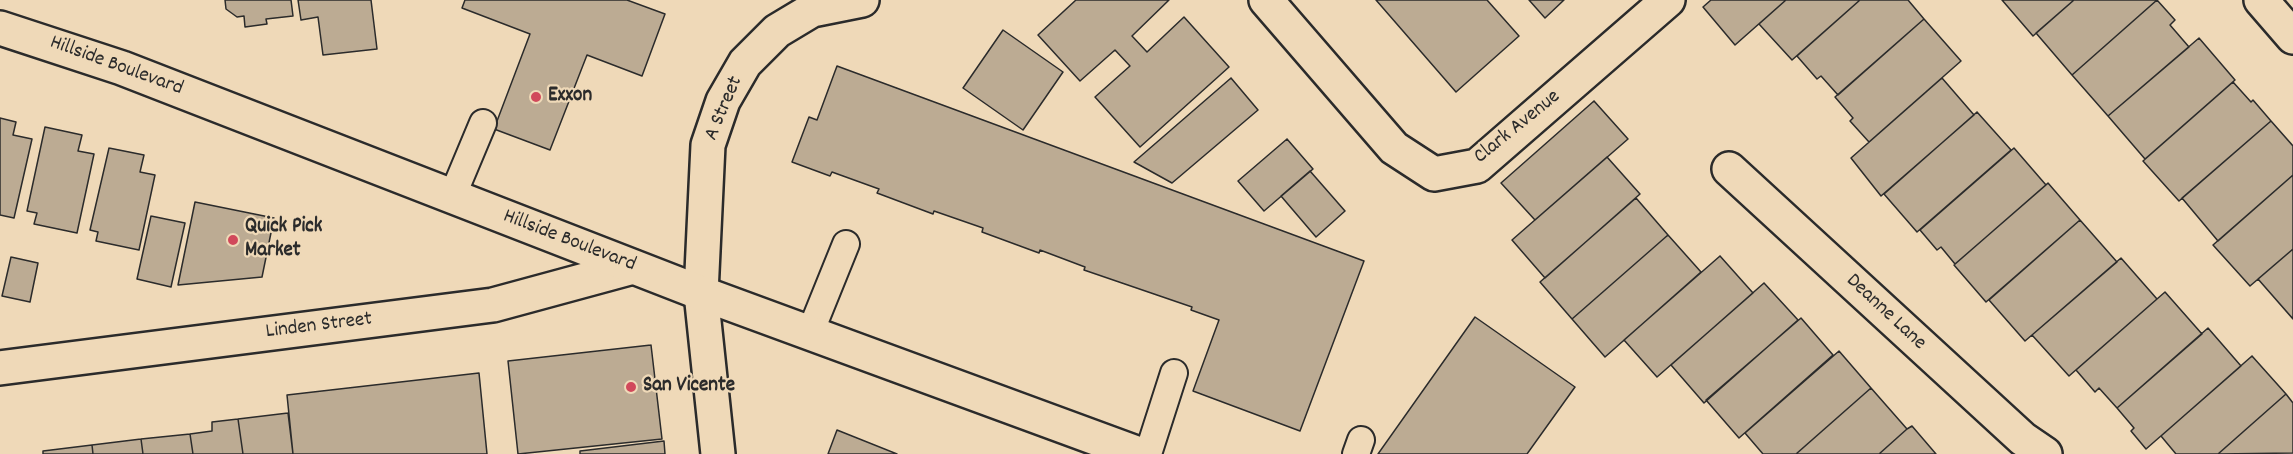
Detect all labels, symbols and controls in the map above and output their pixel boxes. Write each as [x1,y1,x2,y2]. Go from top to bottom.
street label: Hillside Boulevard [46,31,186,103]
street label: A Street [700,73,750,145]
place label: Exxon [548,84,592,110]
street label: Clark Avenue [1470,86,1566,170]
marker: Exxon [529,90,543,104]
street label: Hillside Boulevard [499,205,639,279]
place label: Quick Pick Market [245,215,322,265]
marker: Quick Pick Market [226,233,240,247]
street label: Deanne Lane [1840,269,1930,357]
street label: Linden Street [264,308,374,346]
place label: San Vicente [643,374,735,400]
marker: San Vicente [624,380,638,394]

